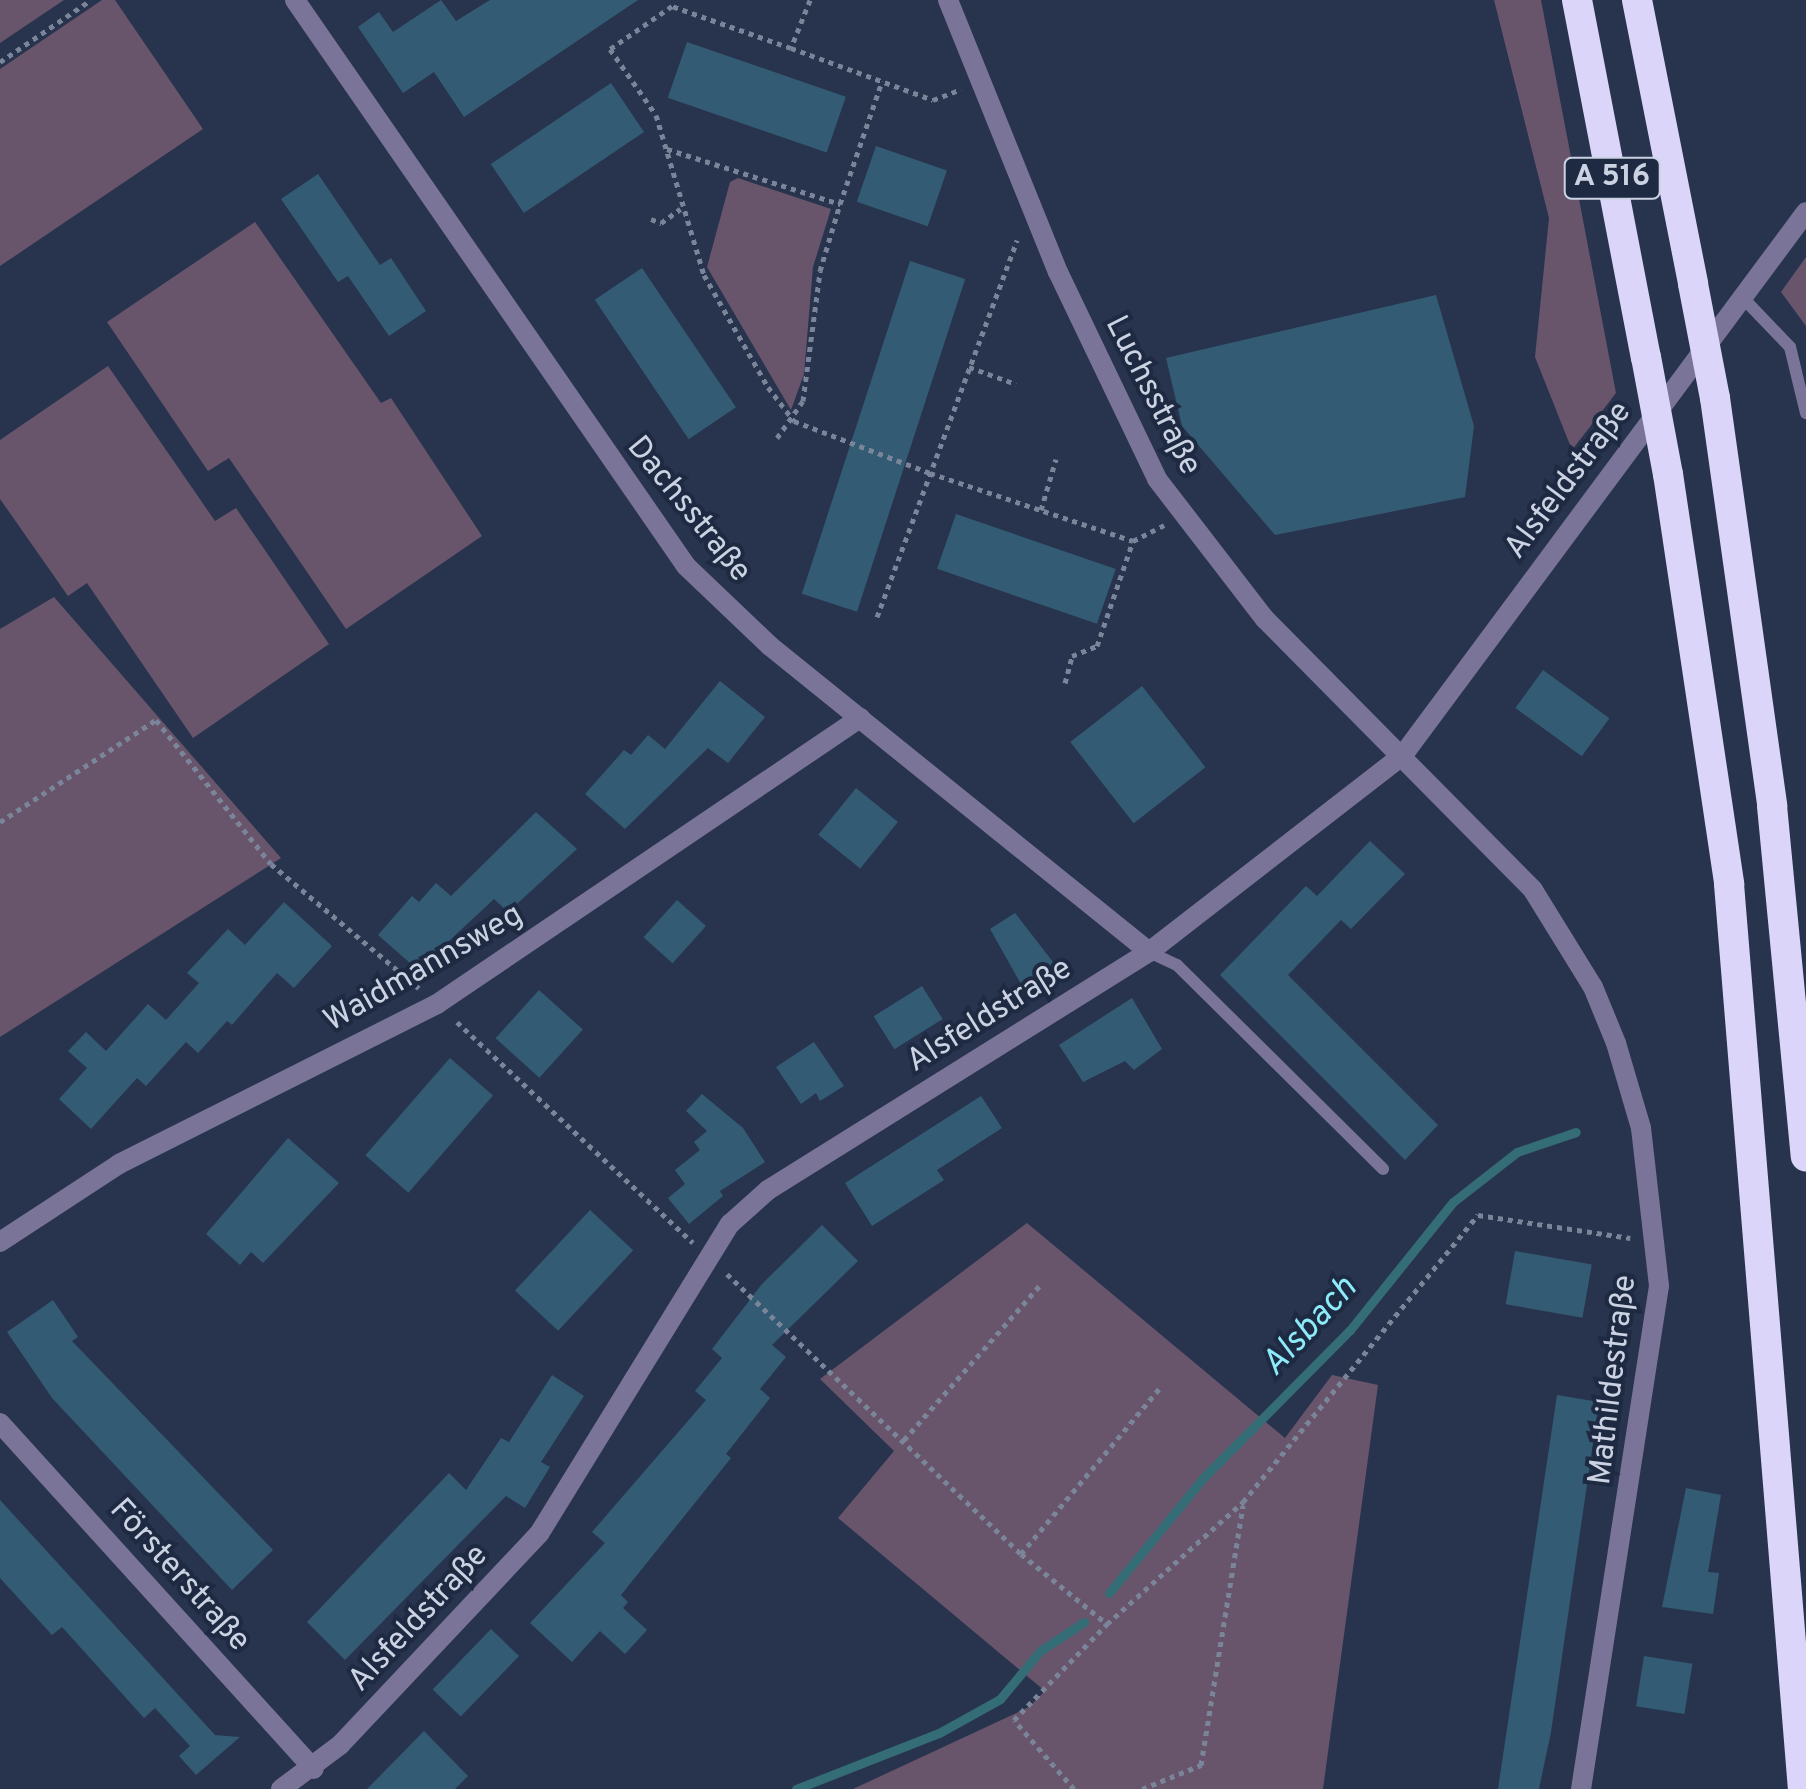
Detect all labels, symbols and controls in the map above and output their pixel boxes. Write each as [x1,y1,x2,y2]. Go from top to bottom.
road number: A 516 [1562,153,1662,203]
street label: Luchsstraße [1095,310,1209,482]
street label: Alsfeldstraße [1497,395,1641,567]
street label: Dachsstraße [618,429,758,591]
street label: Waidmannsweg [318,897,530,1041]
street label: Alsfeldstraße [900,950,1080,1082]
water label: Alsbach [1254,1269,1366,1385]
street label: Mathildestraße [1582,1273,1646,1487]
street label: Försterstraße [100,1492,258,1660]
street label: Alsfeldstraße [341,1537,497,1701]

